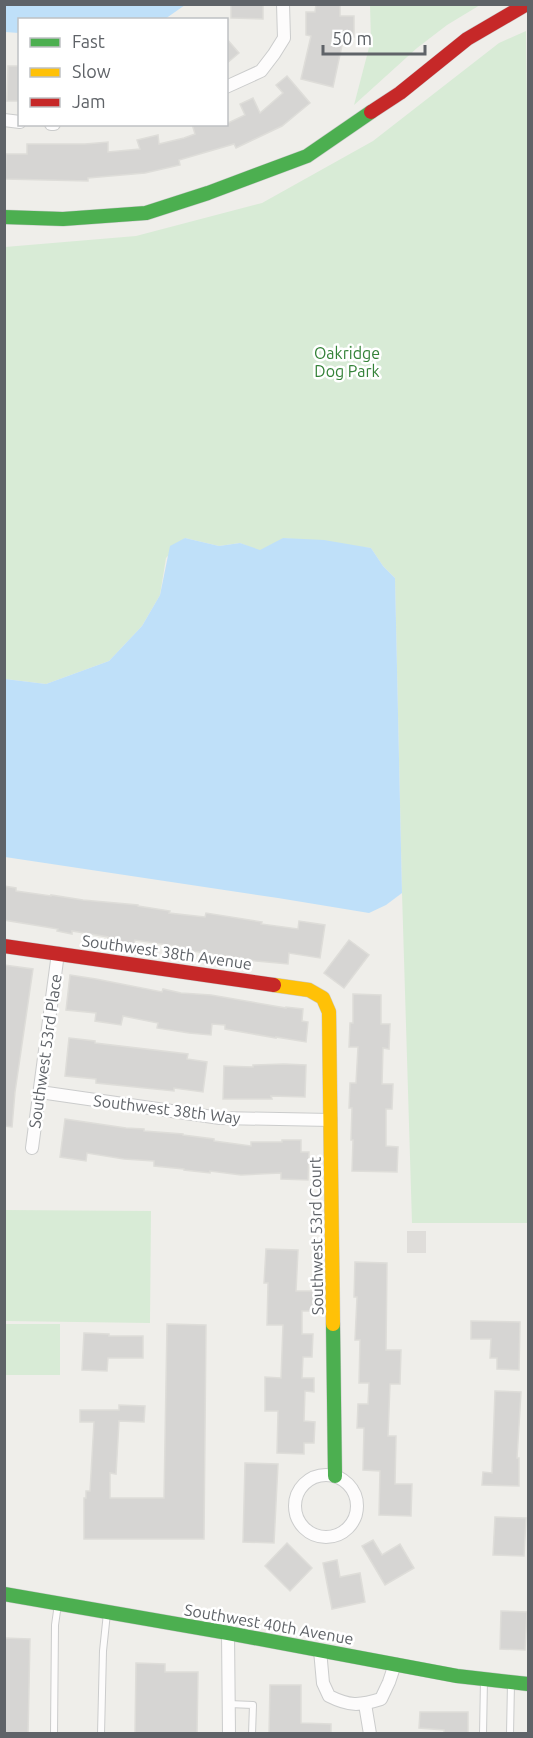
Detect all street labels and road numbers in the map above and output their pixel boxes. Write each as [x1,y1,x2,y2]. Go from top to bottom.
street label: Southwest 38th Avenue [81,931,253,973]
street label: Southwest 53rd Place [25,973,65,1129]
street label: Southwest 38th Way [92,1091,242,1127]
street label: Southwest 53rd Court [306,1156,326,1315]
street label: Southwest 40th Avenue [183,1600,355,1648]

